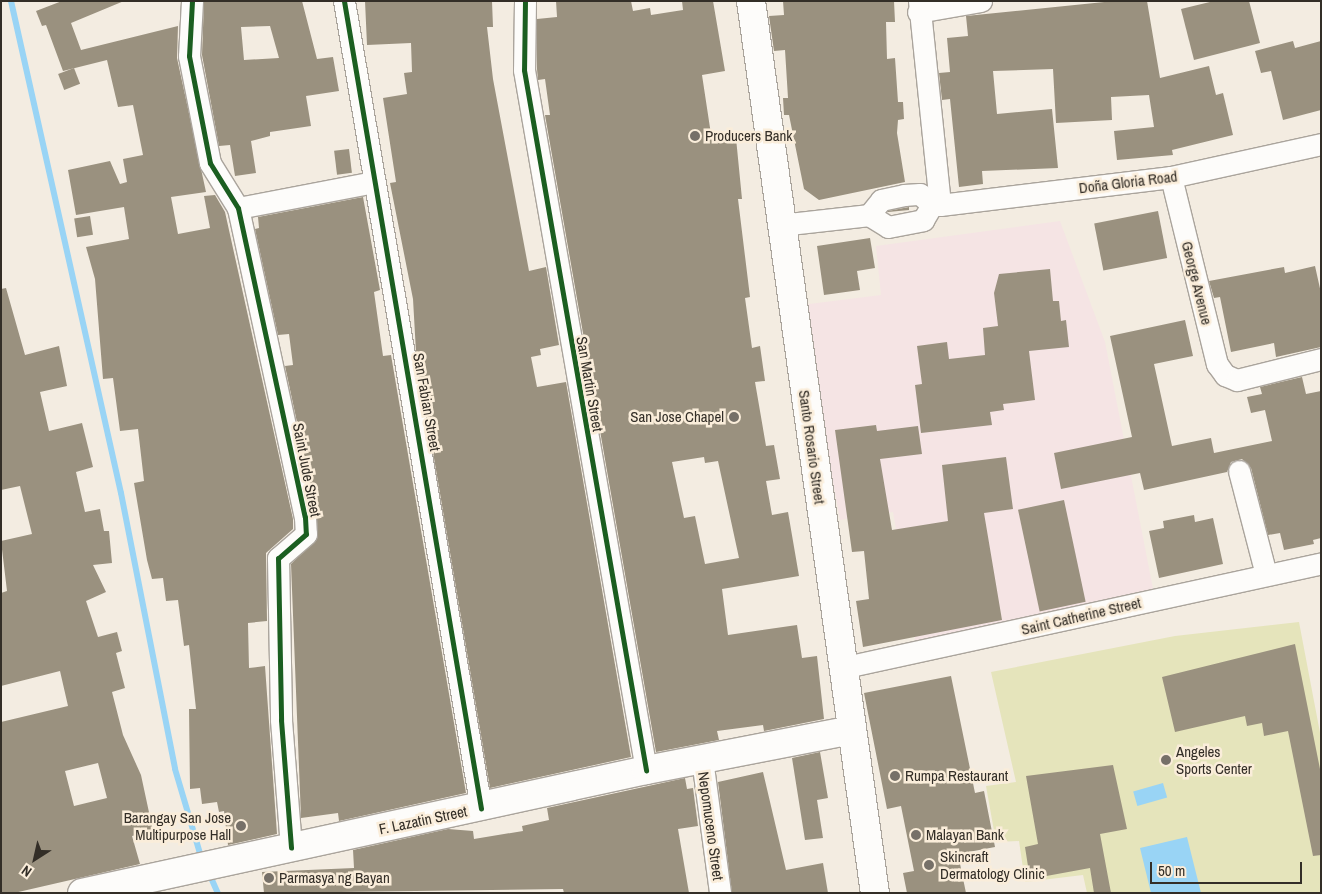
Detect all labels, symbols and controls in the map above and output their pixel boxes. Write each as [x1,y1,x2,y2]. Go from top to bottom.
place label: Producers Bank [705,127,793,145]
marker: Producers Bank [689,130,701,142]
street label: Doña Gloria Road [1078,167,1178,197]
street label: George Avenue [1178,239,1216,327]
street label: San Martin Street [573,335,607,433]
street label: San Fabian Street [410,352,444,452]
street label: Santo Rosario Street [795,389,829,505]
place label: San Jose Chapel [630,408,724,426]
marker: San Jose Chapel [728,411,740,423]
street label: Saint Jude Street [289,422,325,518]
street label: Saint Catherine Street [1019,593,1143,639]
place label: Angeles Sports Center [1176,742,1252,777]
marker: Angeles Sports Center [1160,754,1172,766]
place label: Rumpa Restaurant [905,767,1008,785]
marker: Rumpa Restaurant [889,770,901,782]
street label: Nepomuceno Street [694,771,728,881]
street label: F. Lazatin Street [377,802,469,838]
place label: Barangay San Jose Multipurpose Hall [124,808,231,843]
marker: Barangay San Jose Multipurpose Hall [235,820,247,832]
place label: Malayan Bank [926,826,1004,844]
marker: Malayan Bank [910,829,922,841]
north arrow [10,834,60,884]
place label: Skincraft Dermatology Clinic [940,847,1045,882]
scale bar [1152,852,1304,884]
marker: Skincraft Dermatology Clinic [922,858,936,872]
text: 50 m [1158,860,1185,881]
text: N [18,862,35,881]
place label: Parmasya ng Bayan [279,869,390,887]
marker: Parmasya ng Bayan [263,872,275,884]

